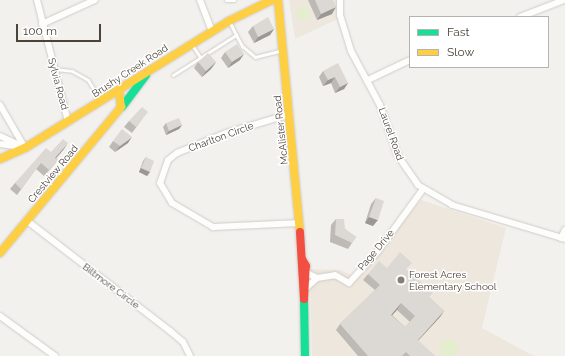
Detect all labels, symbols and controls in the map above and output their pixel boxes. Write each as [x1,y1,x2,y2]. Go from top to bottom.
scale bar [18,16,103,42]
legend [409,16,549,68]
text: 100 m [23,24,57,38]
text: Fast [447,25,470,39]
street label: Brushy Creek Road [90,42,170,100]
text: Slow [447,45,474,59]
street label: Sylvia Road [45,57,71,111]
street label: McAlister Road [271,95,291,165]
street label: Laurel Road [376,106,406,162]
street label: Charlton Circle [187,120,255,154]
street label: Crestview Road [25,143,81,205]
street label: Page Drive [355,227,397,273]
street label: Biltmore Circle [80,261,142,311]
place label: Forest Acres Elementary School [409,268,497,292]
marker: Forest Acres Elementary School [396,275,406,285]

